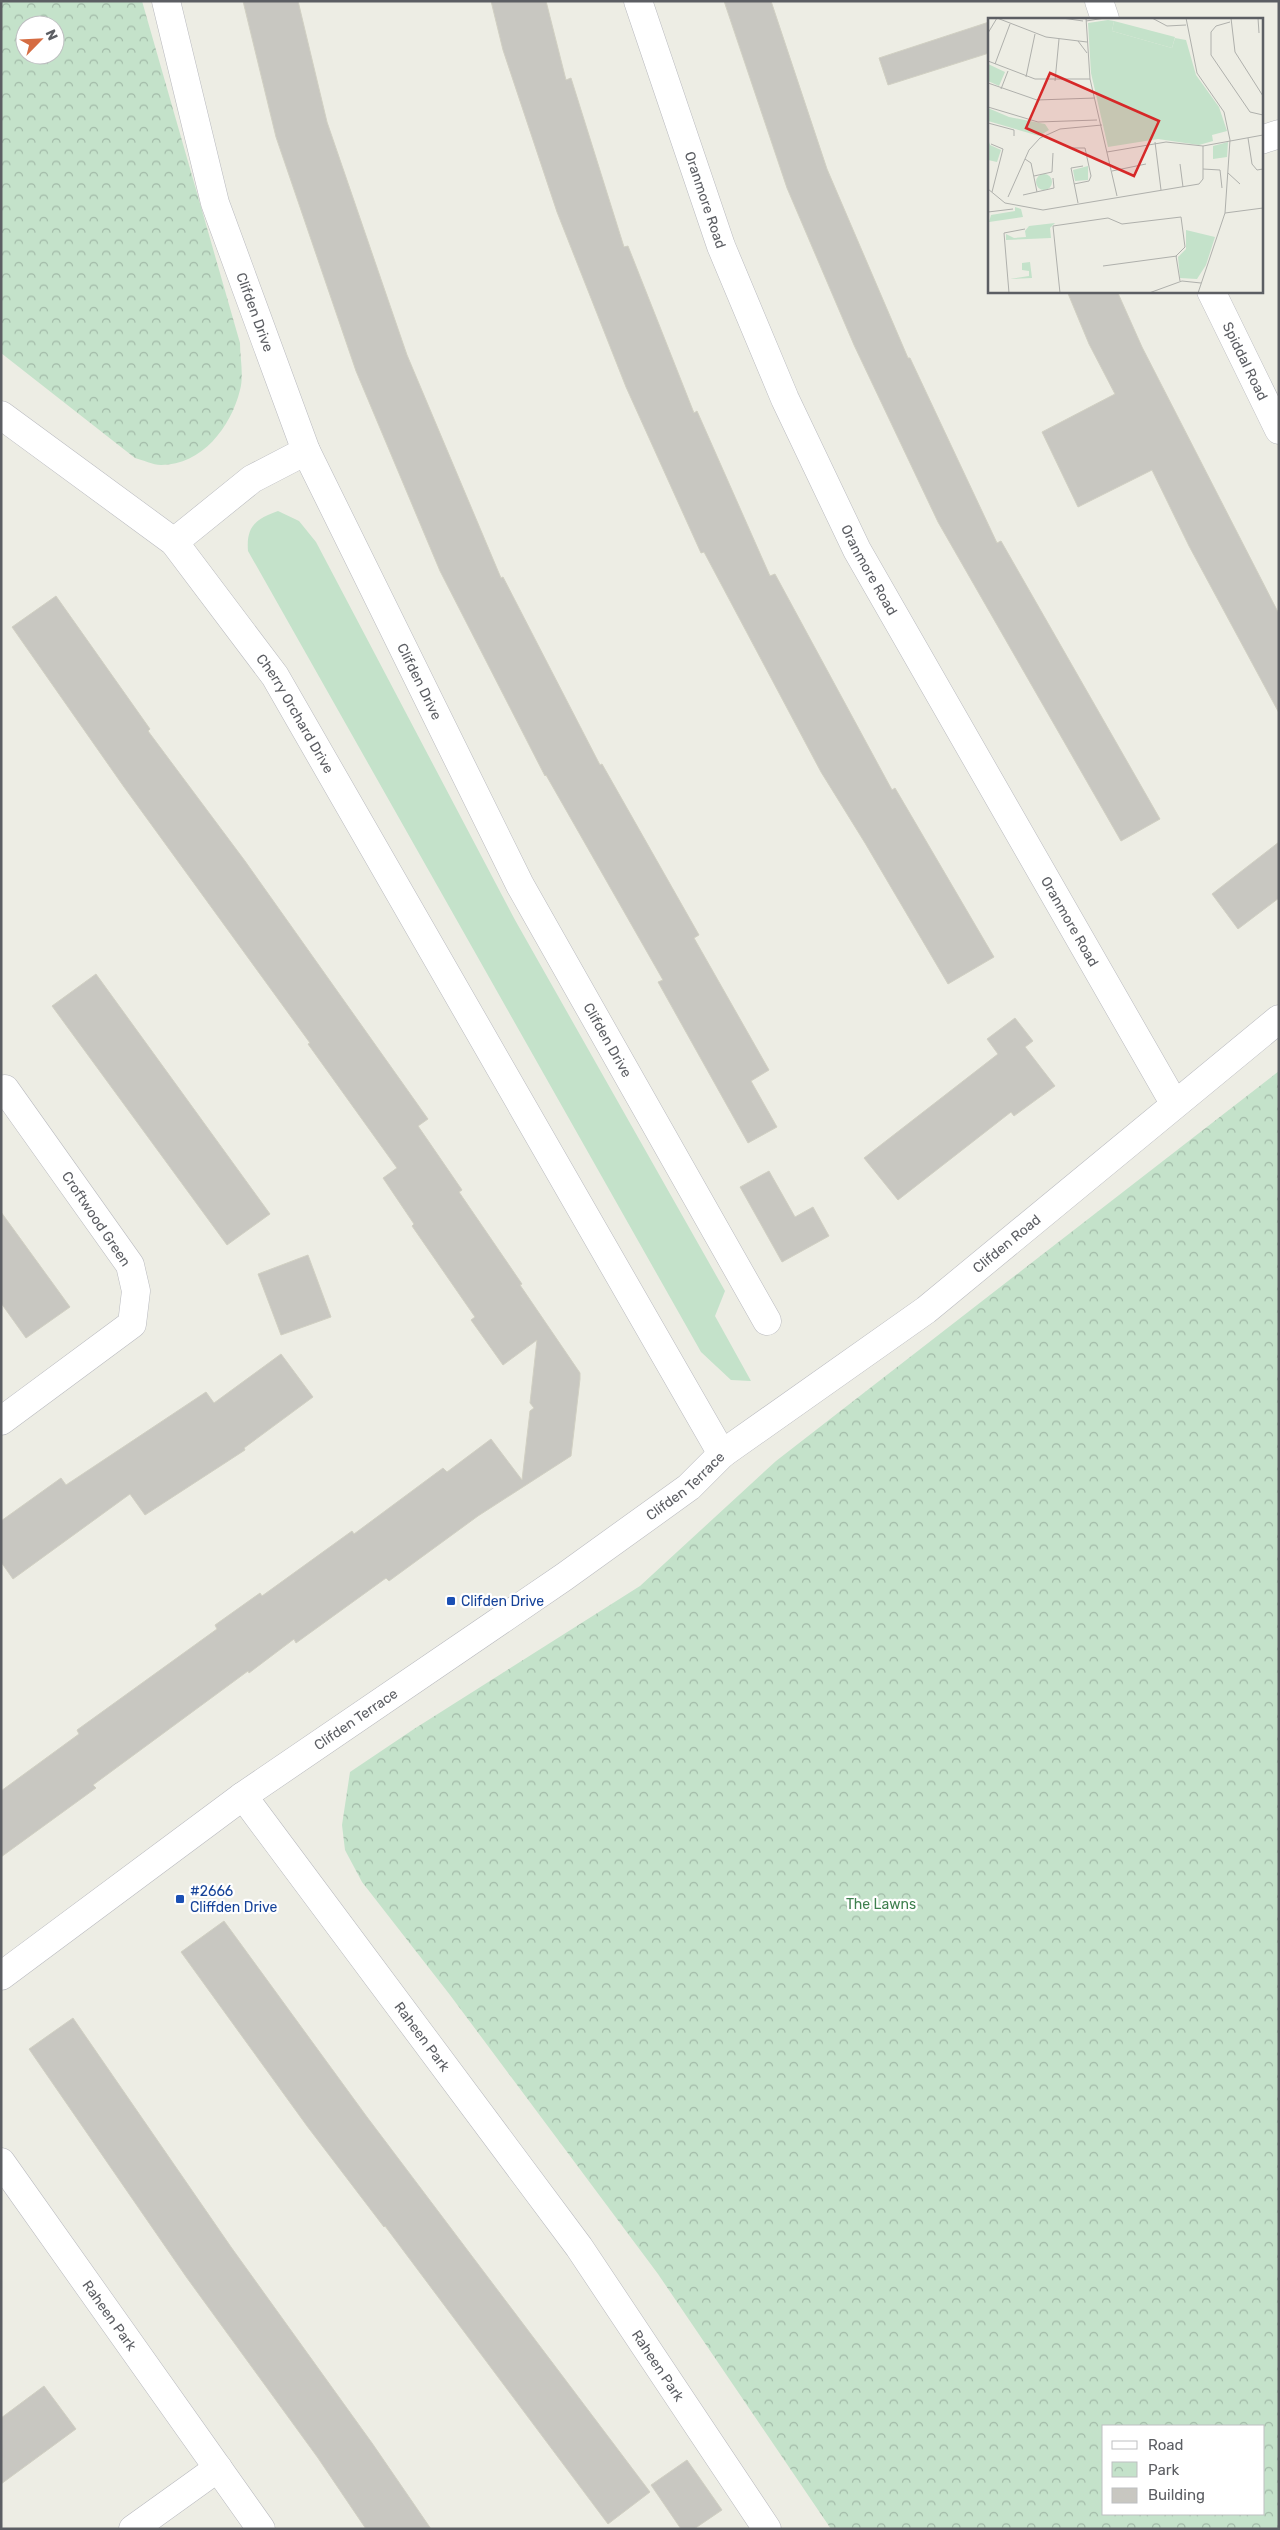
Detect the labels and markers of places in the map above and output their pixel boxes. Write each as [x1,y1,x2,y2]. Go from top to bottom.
place label: Clifden Drive [461,1593,544,1610]
marker: Clifden Drive [445,1595,457,1607]
place label: #2666 Cliffden Drive [190,1883,278,1916]
marker: #2666 Cliffden Drive [174,1893,186,1905]

